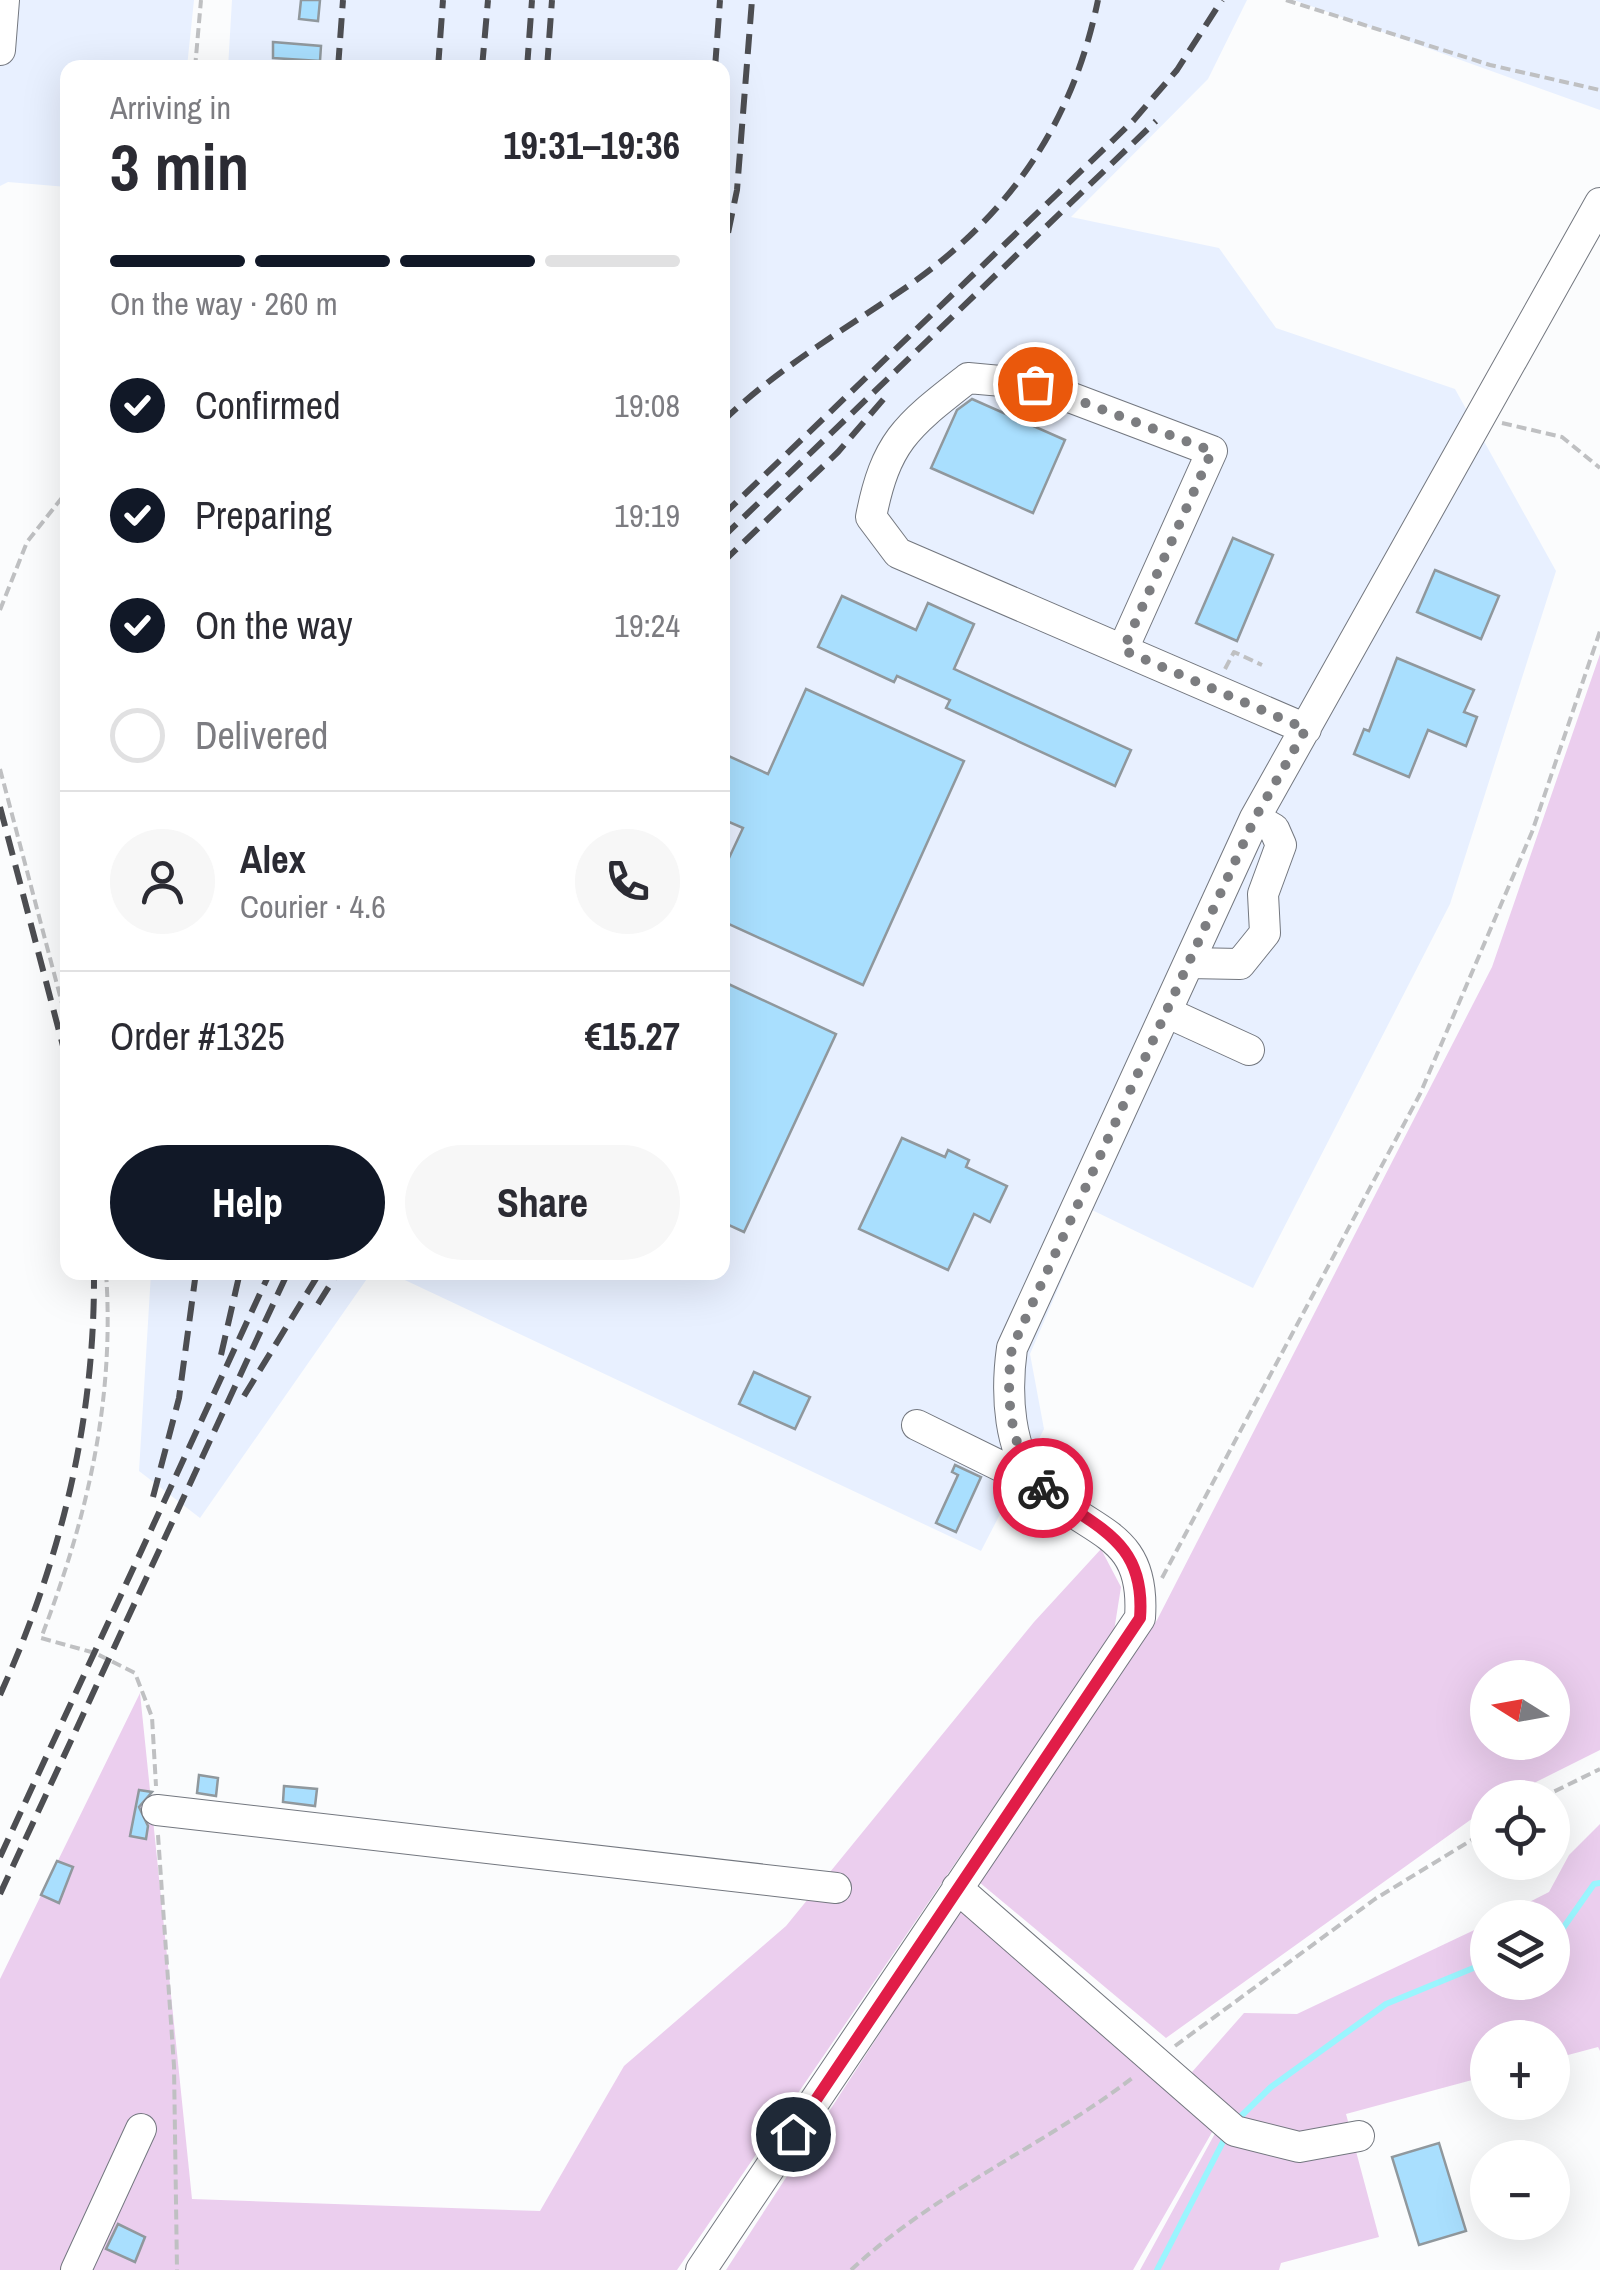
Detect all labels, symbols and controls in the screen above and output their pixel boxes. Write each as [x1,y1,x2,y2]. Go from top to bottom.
text: Arriving in [110,86,231,129]
text: 19:31–19:36 [503,120,680,171]
text: 3 min [110,123,249,210]
text: On the way · 260 m [110,282,338,325]
pin [993,342,1078,427]
icon: bag [1008,357,1063,412]
icon: check [110,378,165,433]
text: Confirmed [195,380,340,431]
text: 19:08 [614,384,680,427]
icon: check [110,488,165,543]
text: Preparing [195,490,332,541]
text: 19:19 [614,494,680,537]
icon: check [110,598,165,653]
text: On the way [195,600,353,651]
text: 19:24 [614,604,680,647]
text: Delivered [195,710,328,761]
button: person [110,829,215,934]
button: phone [575,829,680,934]
text: Alex [240,834,306,885]
text: Courier · 4.6 [240,885,386,928]
text: Order #1325 [110,1011,285,1062]
text: €15.27 [585,1011,680,1062]
button: Help [110,1145,385,1260]
button: Share [405,1145,680,1260]
courier [993,1438,1093,1538]
icon: bike [1016,1461,1071,1516]
north arrow [1470,1660,1570,1760]
map controls [1470,1660,1570,2240]
button: locate [1470,1780,1570,1880]
button: layers [1470,1900,1570,2000]
button: + [1470,2020,1570,2120]
pin [751,2092,836,2177]
icon: home [766,2107,821,2162]
button: − [1470,2140,1570,2240]

